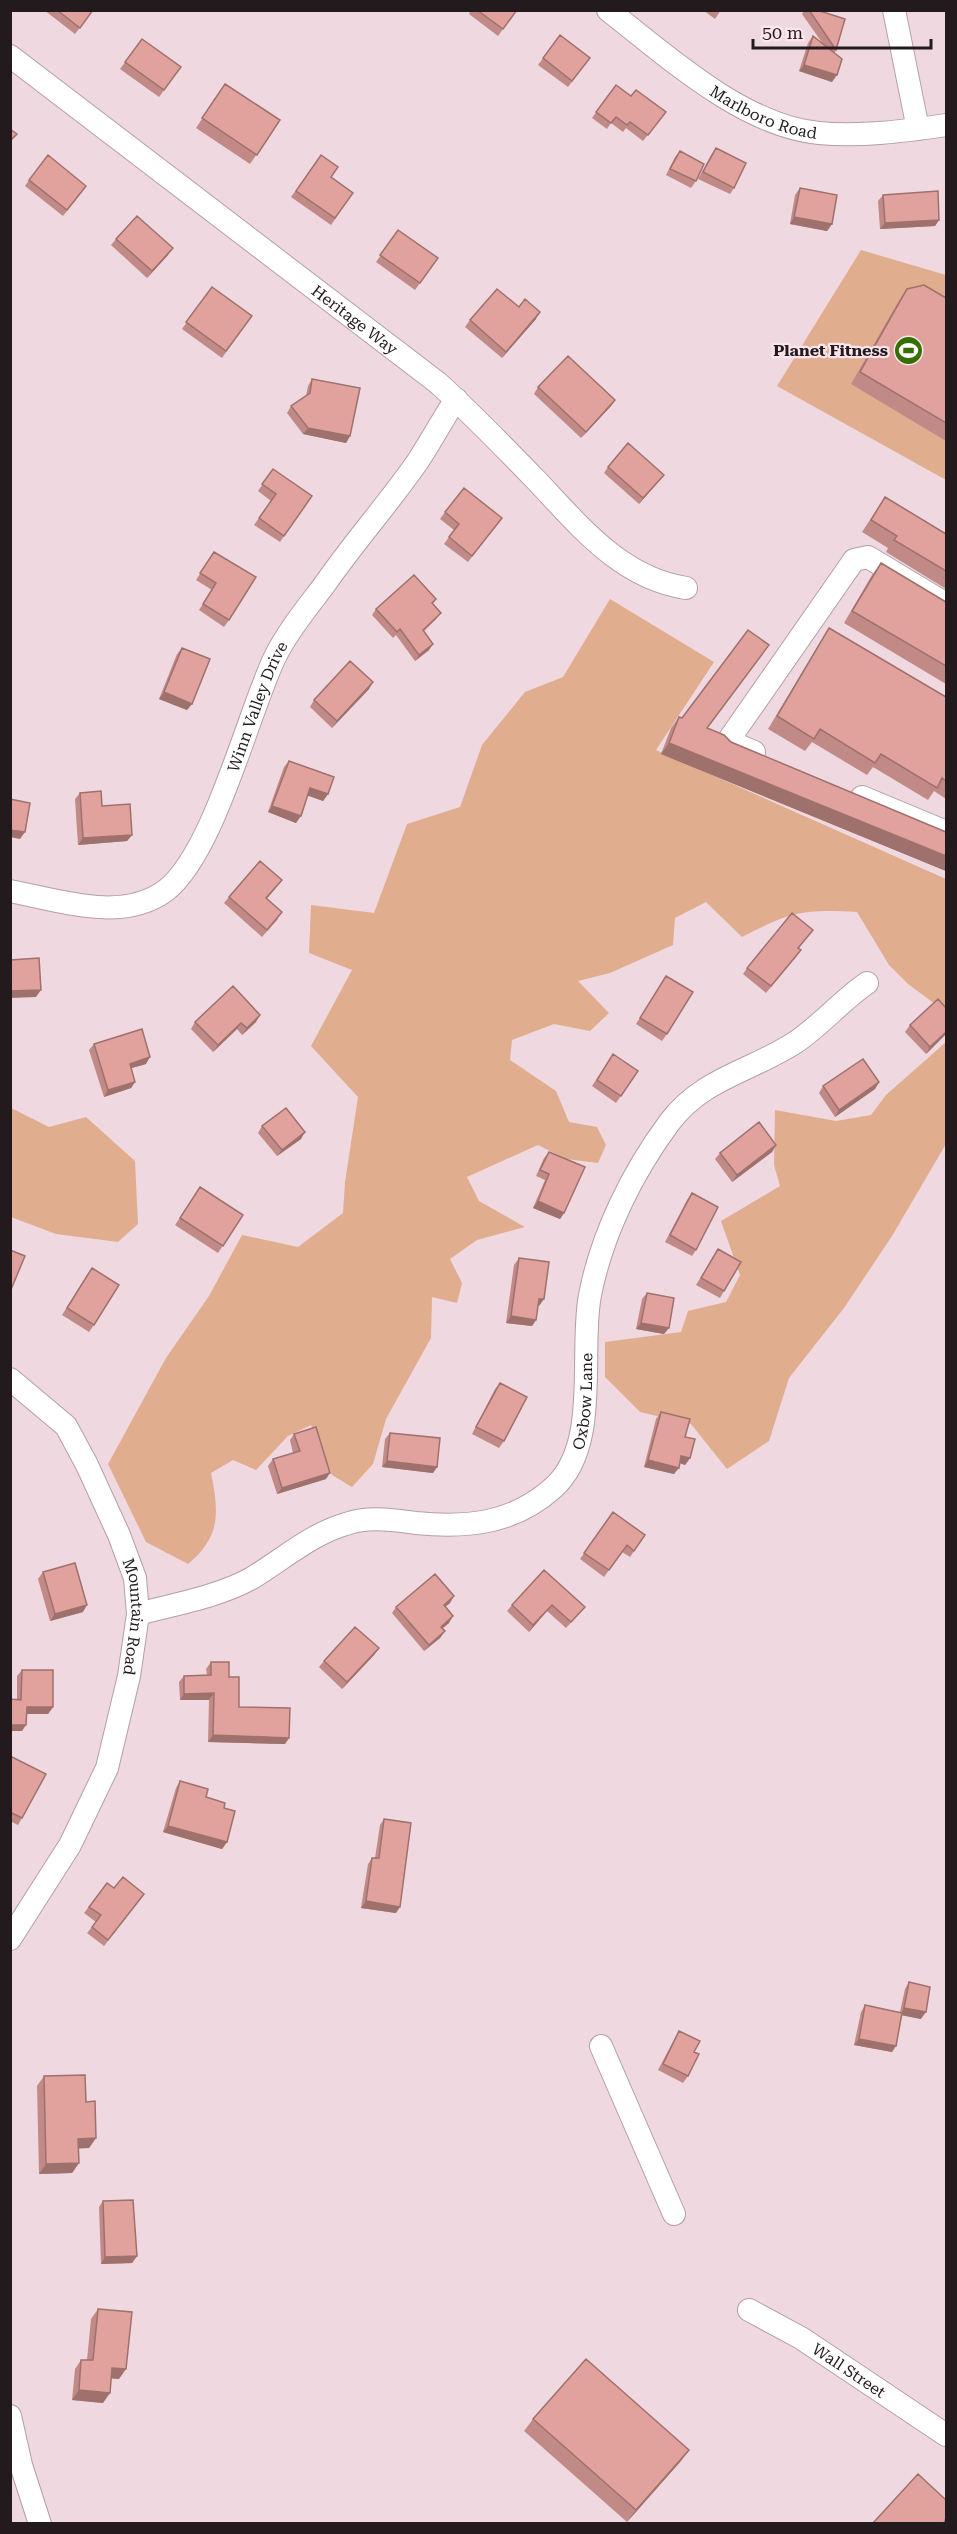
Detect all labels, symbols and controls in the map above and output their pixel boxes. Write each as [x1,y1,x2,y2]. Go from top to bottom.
scale bar [753,12,932,50]
text: 50 m [762,22,803,43]
street label: Marlboro Road [706,82,818,143]
street label: Heritage Way [308,281,402,359]
sports icon: Planet Fitness [893,334,925,366]
place label: Planet Fitness [773,341,888,360]
street label: Winn Valley Drive [224,638,292,775]
street label: Oxbow Lane [569,1353,596,1452]
street label: Mountain Road [118,1556,147,1677]
street label: Wall Street [809,2339,889,2402]

